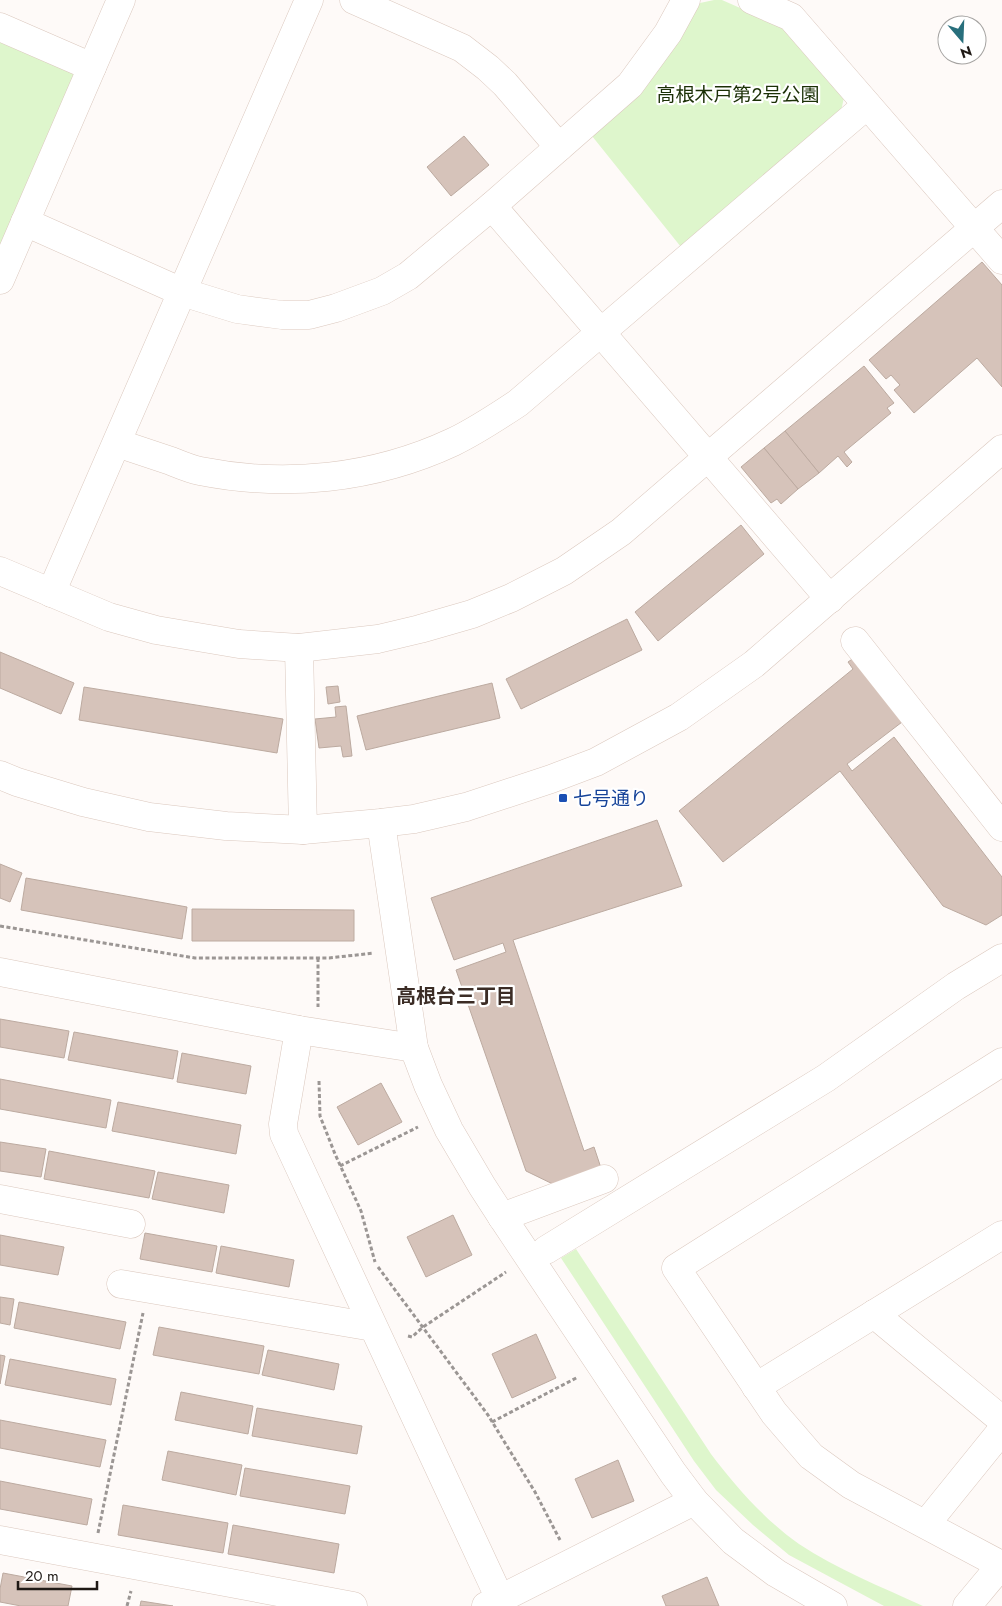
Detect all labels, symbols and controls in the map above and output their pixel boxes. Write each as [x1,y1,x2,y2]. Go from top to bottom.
north arrow [937,15,987,65]
text: N [958,41,975,64]
park label: 高根木戸第2号公園 [657,81,819,108]
place label: 七号通り [573,785,649,812]
marker: 七号通り [557,792,569,804]
district label: 高根台三丁目 [396,982,516,1011]
scale bar [18,1558,96,1590]
text: 20 m [25,1565,59,1587]

